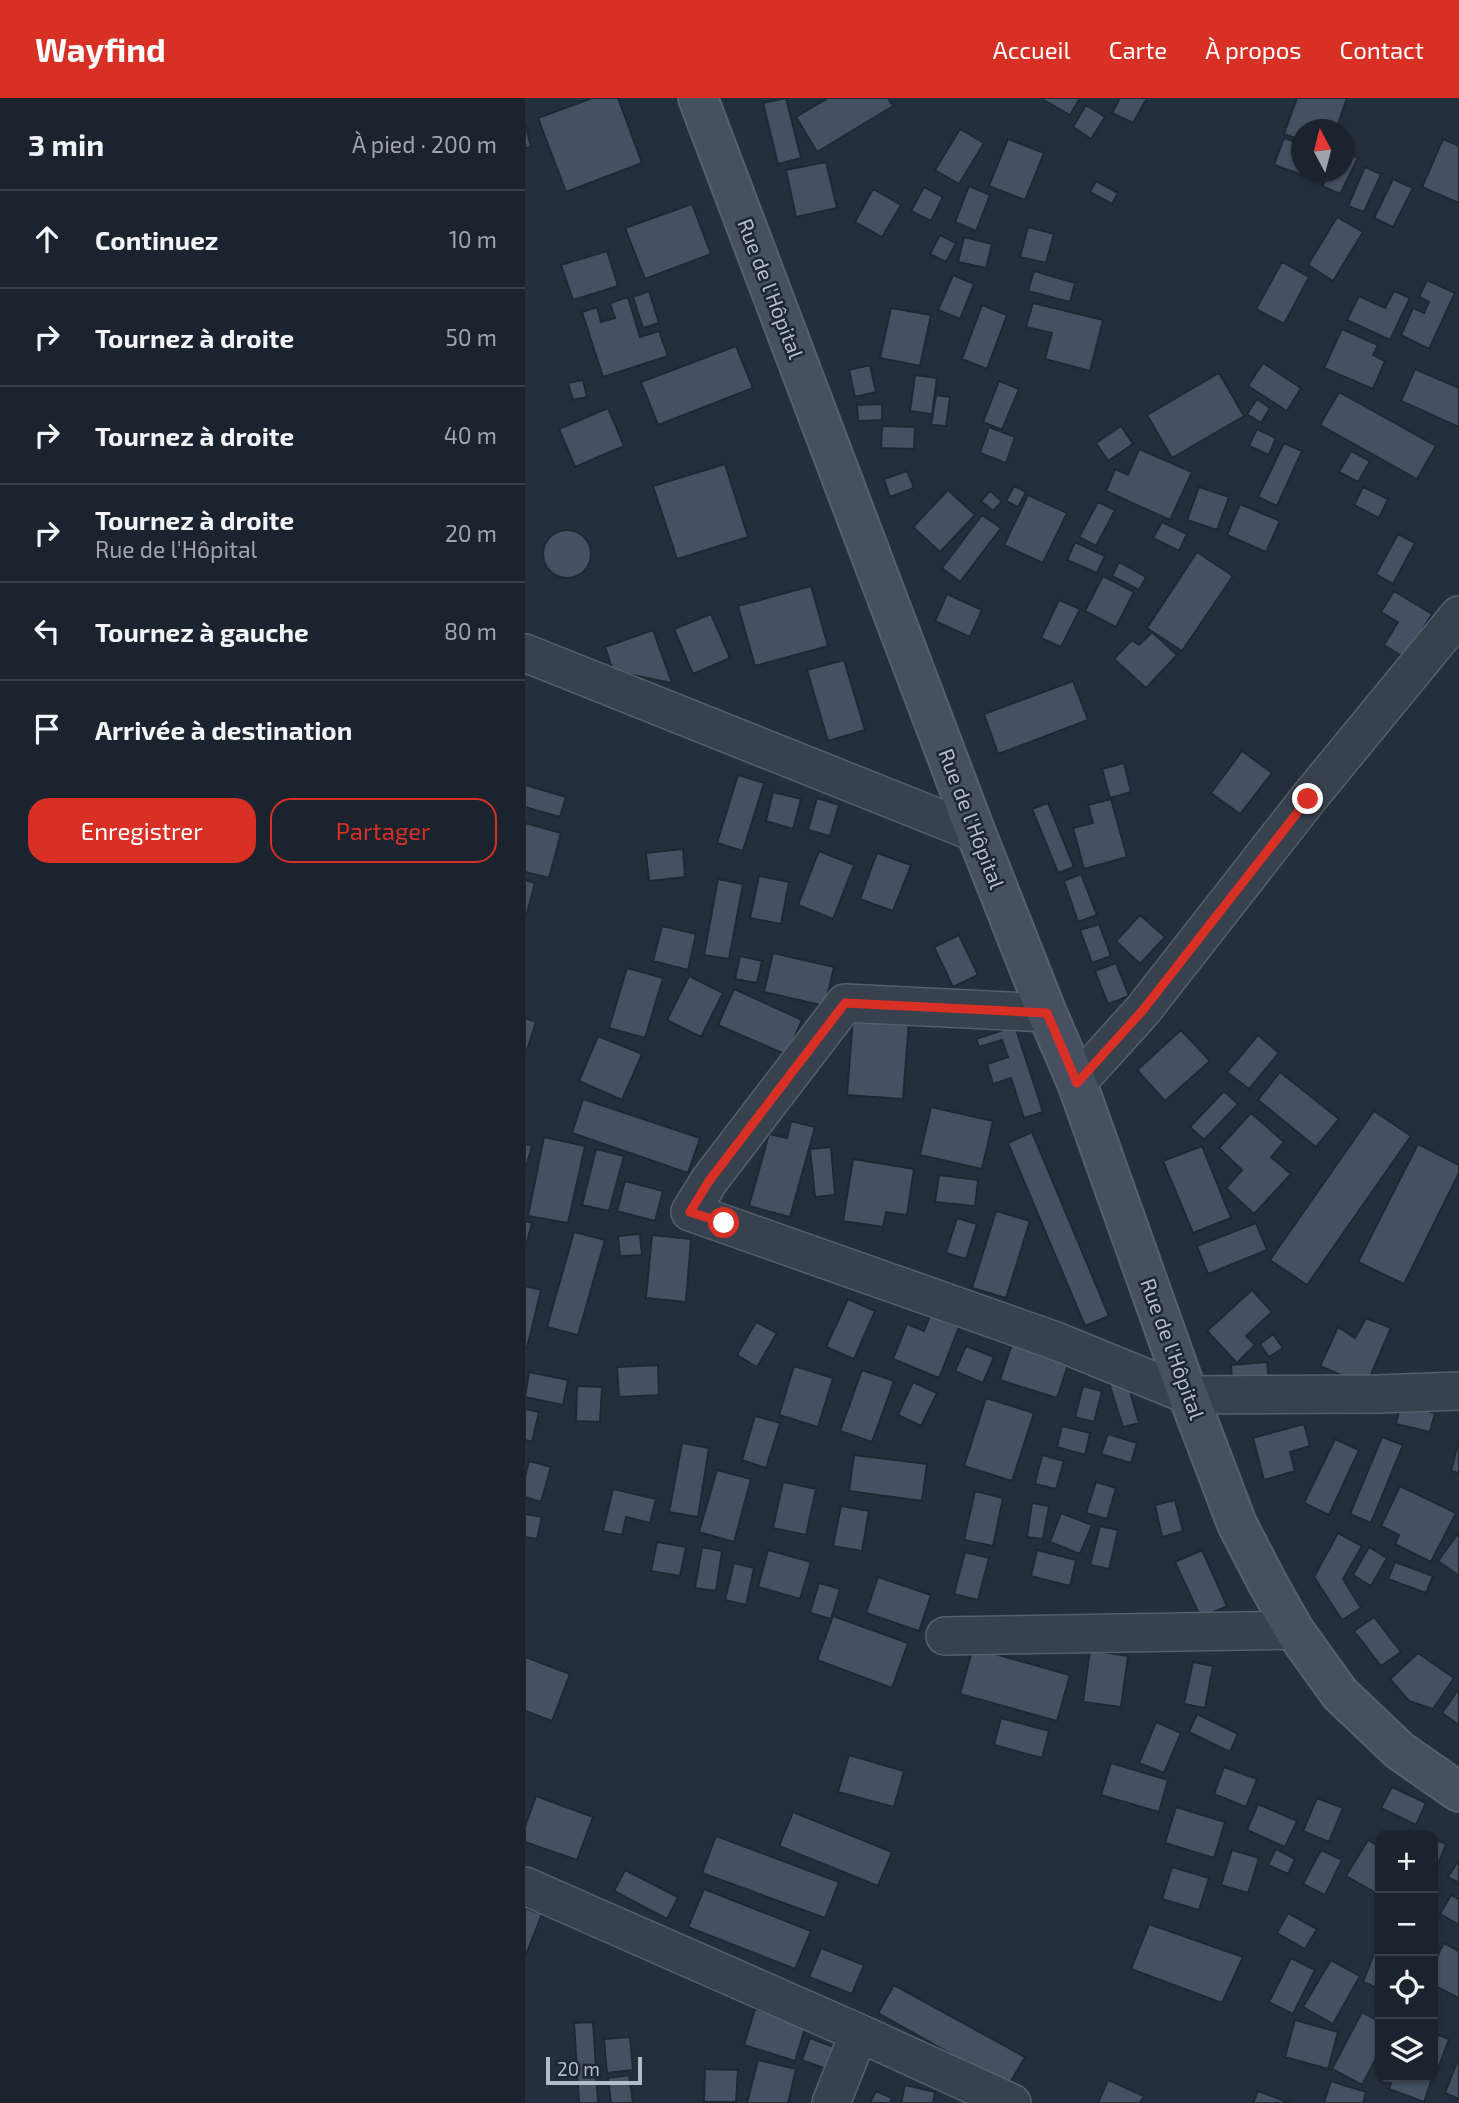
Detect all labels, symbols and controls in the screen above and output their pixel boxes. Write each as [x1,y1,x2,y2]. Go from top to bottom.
text: Wayfind [35,29,166,69]
text: Accueil [993,35,1071,64]
text: Carte [1109,35,1167,64]
text: À propos [1205,35,1302,64]
text: Contact [1340,35,1424,64]
north arrow [1291,119,1354,182]
text: 3 min [28,126,104,162]
text: À pied · 200 m [352,130,497,158]
street label: Rue de l'Hôpital [733,215,810,363]
icon: ahead [28,220,66,258]
text: Continuez [95,224,218,255]
text: 10 m [449,225,497,253]
icon: right [28,318,66,356]
text: Tournez à droite [95,322,294,353]
text: 50 m [446,323,497,351]
icon: right [28,416,66,454]
text: Tournez à droite [95,420,294,451]
text: 40 m [444,421,497,449]
text: Tournez à droite [95,504,294,535]
icon: right [28,514,66,552]
text: 20 m [445,519,497,547]
text: Rue de l'Hôpital [95,535,257,563]
icon: left [28,612,66,650]
text: Tournez à gauche [95,616,309,647]
text: 80 m [444,617,497,645]
icon: arrive [28,710,66,748]
text: Arrivée à destination [95,714,352,745]
street label: Rue de l'Hôpital [934,745,1011,893]
route end [1292,783,1323,814]
button: Enregistrer [28,798,256,863]
button: Partager [270,798,497,863]
route start [708,1207,739,1238]
street label: Rue de l'Hôpital [1136,1275,1211,1423]
map controls [1375,1830,1438,2082]
button: + [1375,1830,1438,1893]
button: − [1375,1893,1438,1956]
button: locate [1375,1956,1438,2019]
button: layers [1375,2019,1438,2082]
scale bar [546,2054,642,2086]
text: 20 m [557,2057,600,2080]

